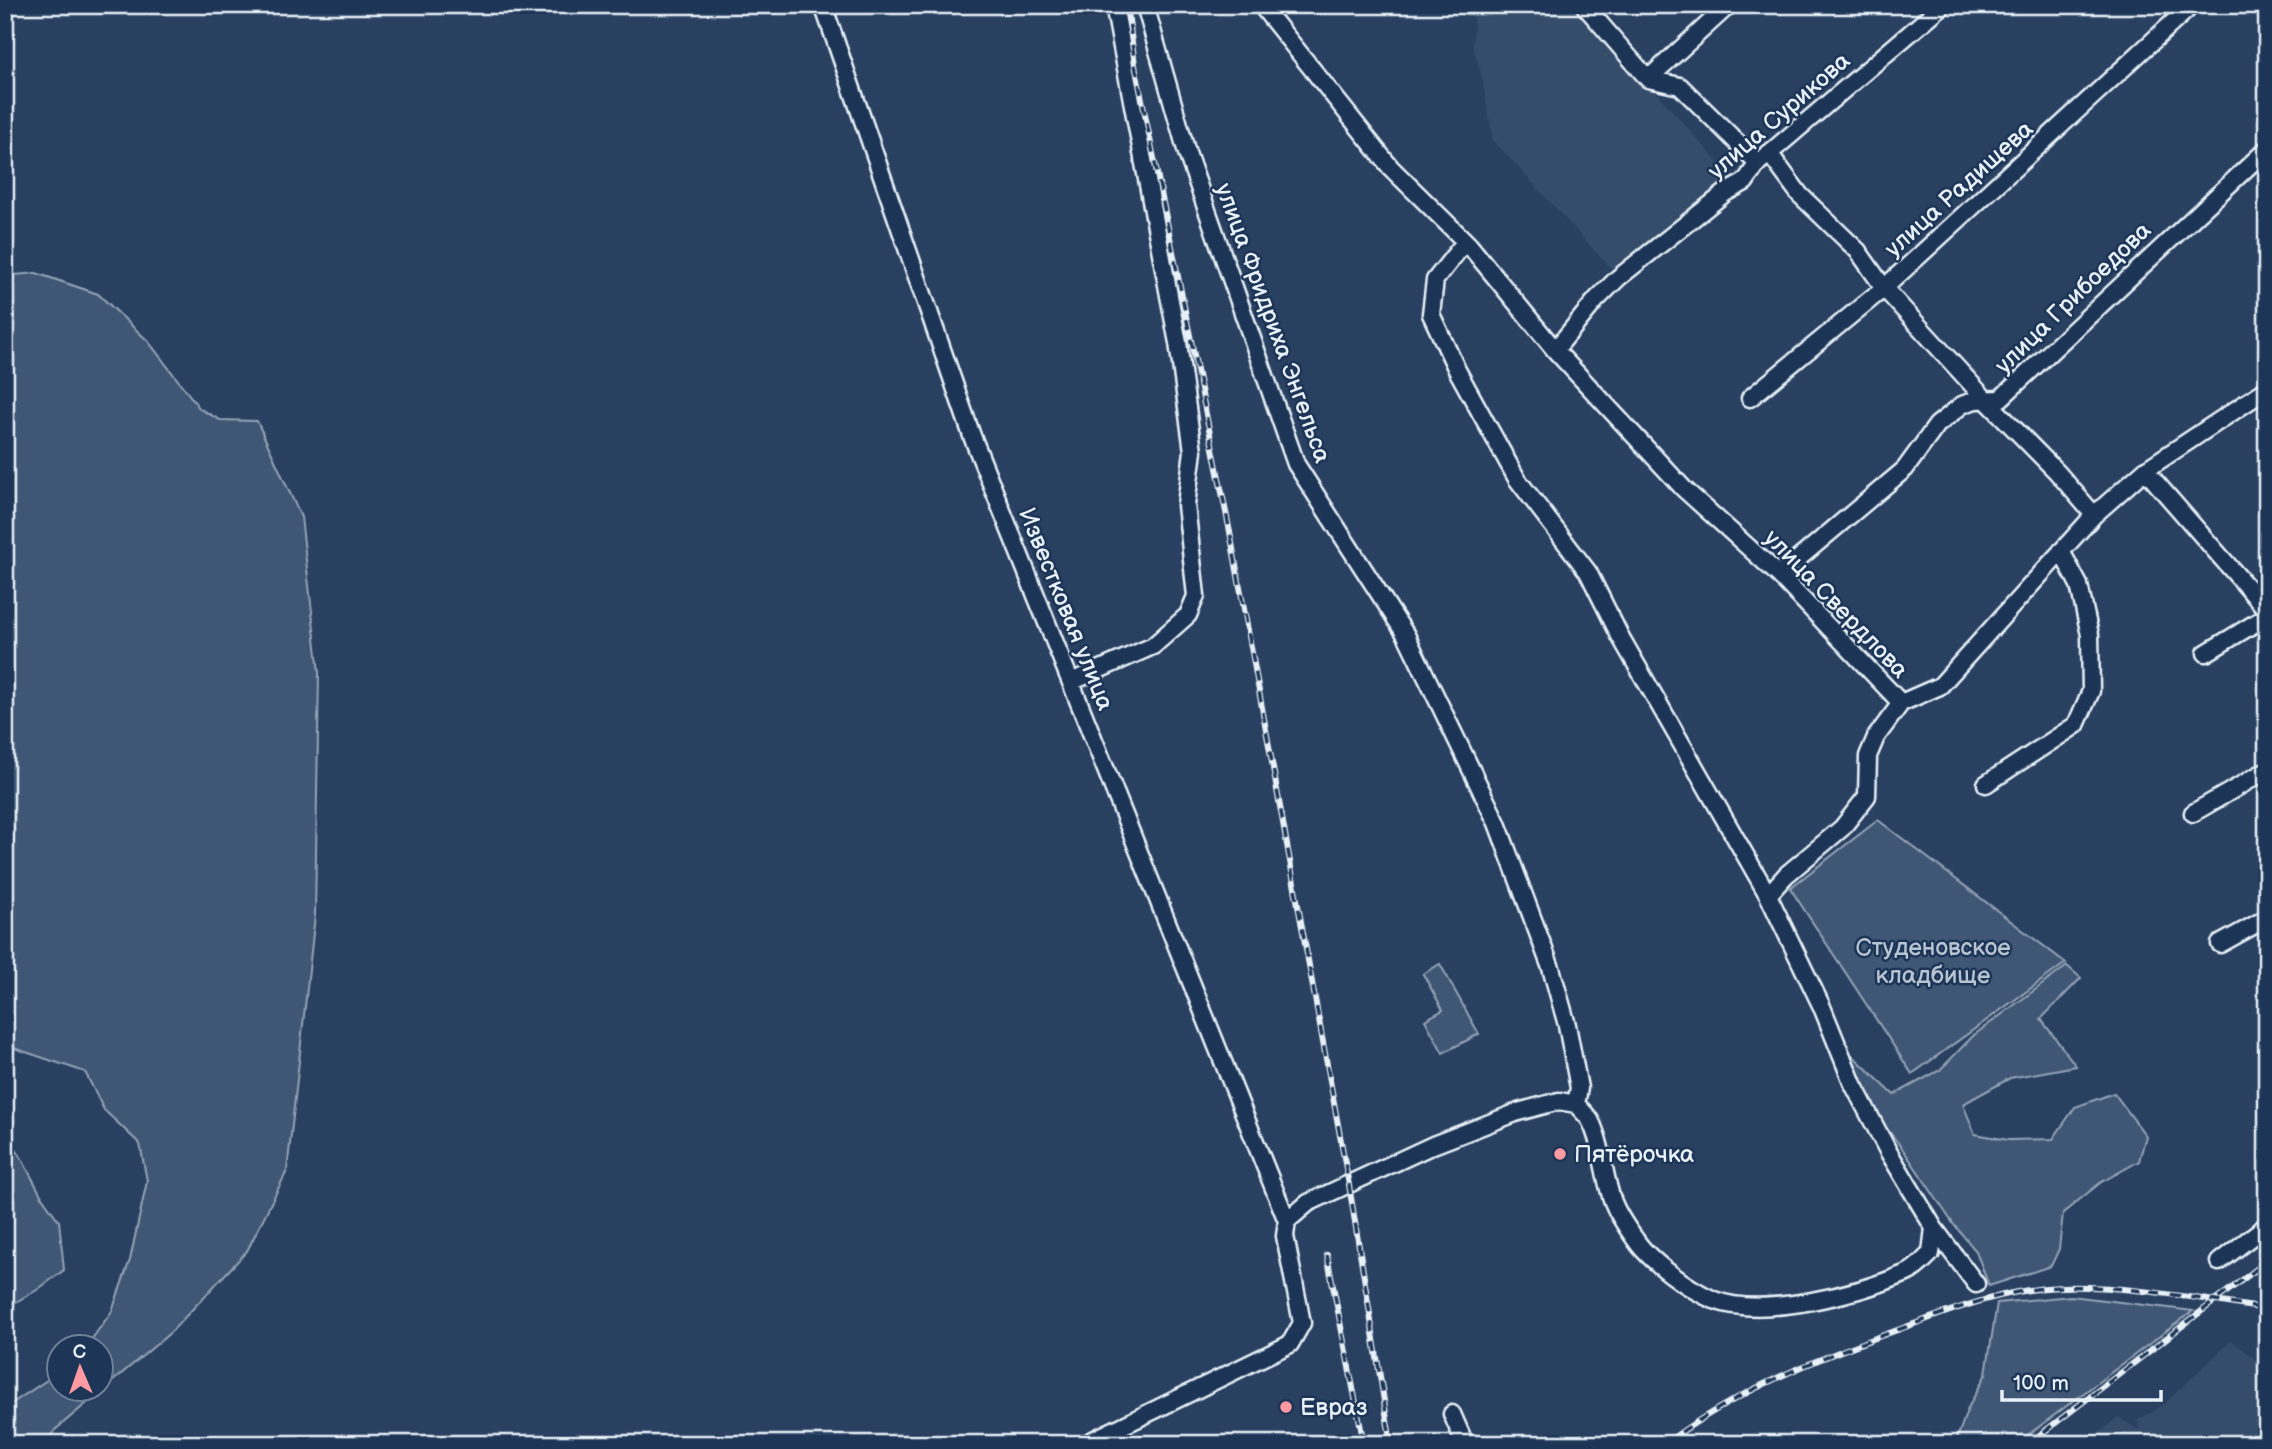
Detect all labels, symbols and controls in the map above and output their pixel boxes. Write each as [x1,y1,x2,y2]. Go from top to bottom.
street label: улица Сурикова [1702,46,1856,186]
street label: улица Радищева [1879,115,2039,263]
street label: улица Фридриха Энгельса [1209,179,1337,467]
street label: улица Грибоедова [1989,216,2157,380]
street label: Известковая улица [1012,503,1120,715]
street label: улица Свердлова [1758,524,1914,684]
park label: Студеновское кладбище [1855,933,2011,990]
place label: Пятёрочка [1574,1140,1694,1169]
marker: Пятёрочка [1552,1146,1568,1162]
north arrow [46,1334,116,1404]
text: С [72,1341,86,1364]
scale bar [2002,1358,2162,1402]
text: 100 m [2013,1371,2069,1396]
place label: Евраз [1300,1393,1367,1422]
marker: Евраз [1278,1399,1294,1415]

